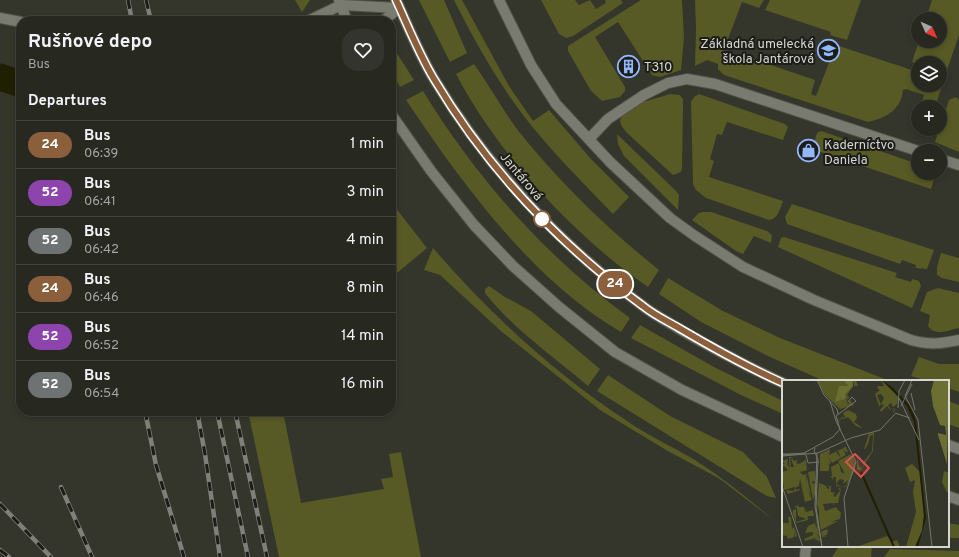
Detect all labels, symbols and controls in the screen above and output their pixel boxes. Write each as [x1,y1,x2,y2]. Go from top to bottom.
north arrow [911,12,947,48]
map controls [911,12,947,180]
button: heart [342,29,384,71]
text: Rušňové depo [28,30,152,54]
place label: Základná umelecká škola Jantárová [700,37,814,68]
school or university icon: Základná umelecká škola Jantárová [816,37,842,63]
building icon: T310 [616,53,642,79]
button: layers [911,56,947,92]
text: Bus [28,57,50,73]
place label: T310 [644,60,672,76]
text: Departures [28,92,107,111]
button: + [911,100,947,136]
text: Bus [84,127,111,146]
text: 1 min [350,135,384,154]
text: 24 [41,136,59,153]
shop icon: Kaderníctvo Daniela [795,138,821,164]
place label: Kaderníctvo Daniela [824,138,894,169]
button: − [911,144,947,180]
text: 06:39 [84,146,118,162]
street label: Jantárová [496,150,545,205]
text: Bus [84,175,111,194]
text: 3 min [346,183,384,202]
text: 52 [41,184,59,201]
text: 06:41 [84,194,116,210]
unlabelled marker [533,210,551,228]
text: Bus [84,223,111,242]
text: 4 min [346,231,384,250]
text: 52 [41,232,59,249]
text: 06:42 [84,242,119,258]
text: Bus [84,271,111,290]
line badge: 24 [597,271,633,297]
text: 24 [606,275,624,292]
text: 8 min [346,279,384,298]
text: 24 [41,280,59,297]
text: 06:46 [84,290,119,306]
text: Bus [84,319,111,338]
text: 14 min [341,327,384,346]
text: 52 [41,328,59,345]
text: 06:52 [84,338,119,354]
text: Bus [84,367,111,386]
text: 16 min [341,375,384,394]
text: 52 [41,376,59,393]
inset map [782,380,949,547]
text: 06:54 [84,386,119,402]

